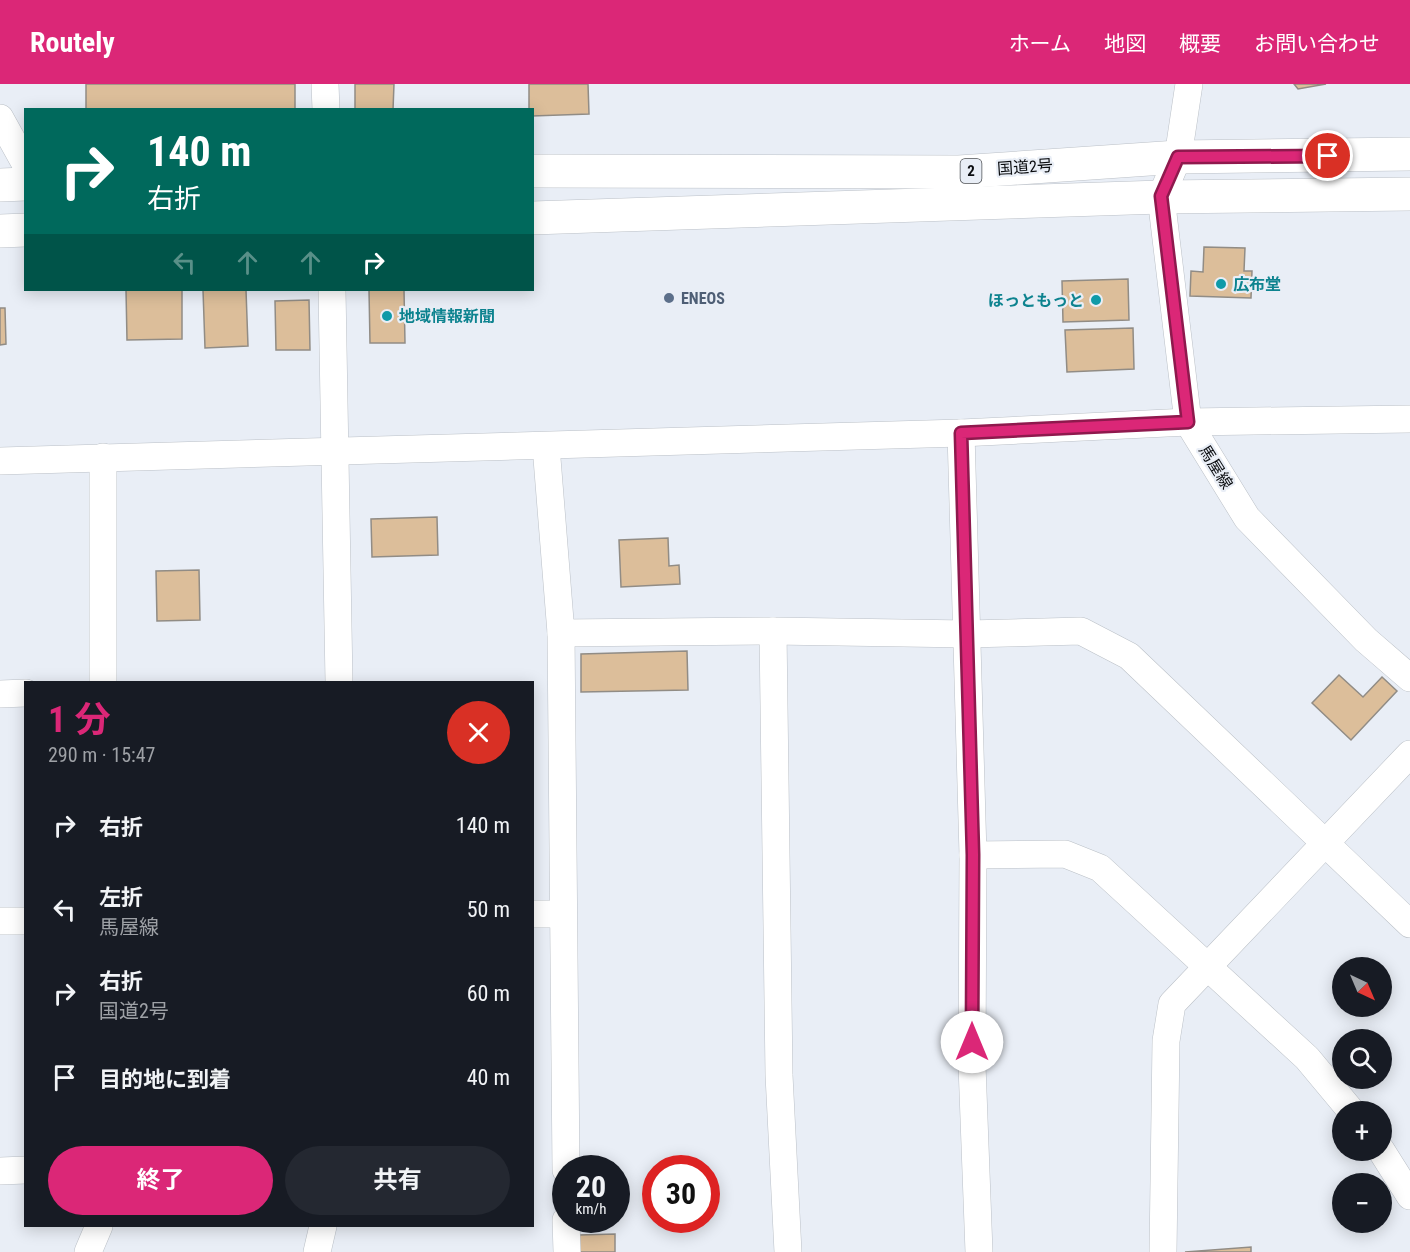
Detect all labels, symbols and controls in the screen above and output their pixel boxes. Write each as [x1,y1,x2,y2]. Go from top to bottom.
text: Routely [30,26,115,59]
text: ホーム [1009,32,1071,56]
text: 地図 [1104,32,1146,56]
text: 概要 [1179,32,1221,56]
text: お問い合わせ [1254,32,1380,56]
text: 140 m [147,127,252,176]
pin [1302,130,1353,181]
icon: right [48,132,126,210]
icon: arrive [1311,139,1344,172]
street label: 国道2号 [996,156,1054,178]
road number: 2 [960,159,982,183]
text: 右折 [147,183,201,215]
icon: left [168,246,201,279]
icon: ahead [231,246,264,279]
icon: ahead [294,246,327,279]
icon: right [357,246,390,279]
place label: 広布堂 [1233,275,1281,294]
marker: 広布堂 [1214,277,1228,291]
place label: ENEOS [681,289,725,308]
marker: ENEOS [662,291,676,305]
place label: ほっともっと [988,291,1084,310]
marker: ほっともっと [1089,293,1103,307]
place label: 地域情報新聞 [399,307,495,326]
marker: 地域情報新聞 [380,309,394,323]
street label: 馬屋線 [1195,442,1237,492]
text: 1 分 [48,699,111,741]
button: close [447,701,510,764]
text: 290 m · 15:47 [48,743,155,767]
icon: right [48,809,81,842]
text: 140 m [456,813,510,838]
text: 右折 [99,815,143,840]
text: 左折 [99,885,143,910]
icon: left [48,893,81,926]
text: 50 m [467,897,510,922]
text: 馬屋線 [99,915,159,939]
north arrow [1332,957,1392,1017]
map controls [1332,957,1392,1233]
text: 右折 [99,969,143,994]
icon: right [48,977,81,1010]
text: 60 m [467,981,510,1006]
text: 国道2号 [99,999,169,1023]
position arrow [940,1010,1004,1074]
button: search [1332,1029,1392,1089]
icon: arrive [48,1061,81,1094]
text: 40 m [467,1065,510,1090]
text: 目的地に到着 [99,1067,231,1092]
button: + [1332,1101,1392,1161]
button: 終了 [48,1146,273,1215]
button: 共有 [285,1146,510,1215]
speed limit sign: 30 [642,1155,720,1233]
text: 20 [576,1169,606,1204]
button: − [1332,1173,1392,1233]
text: km/h [576,1200,606,1218]

